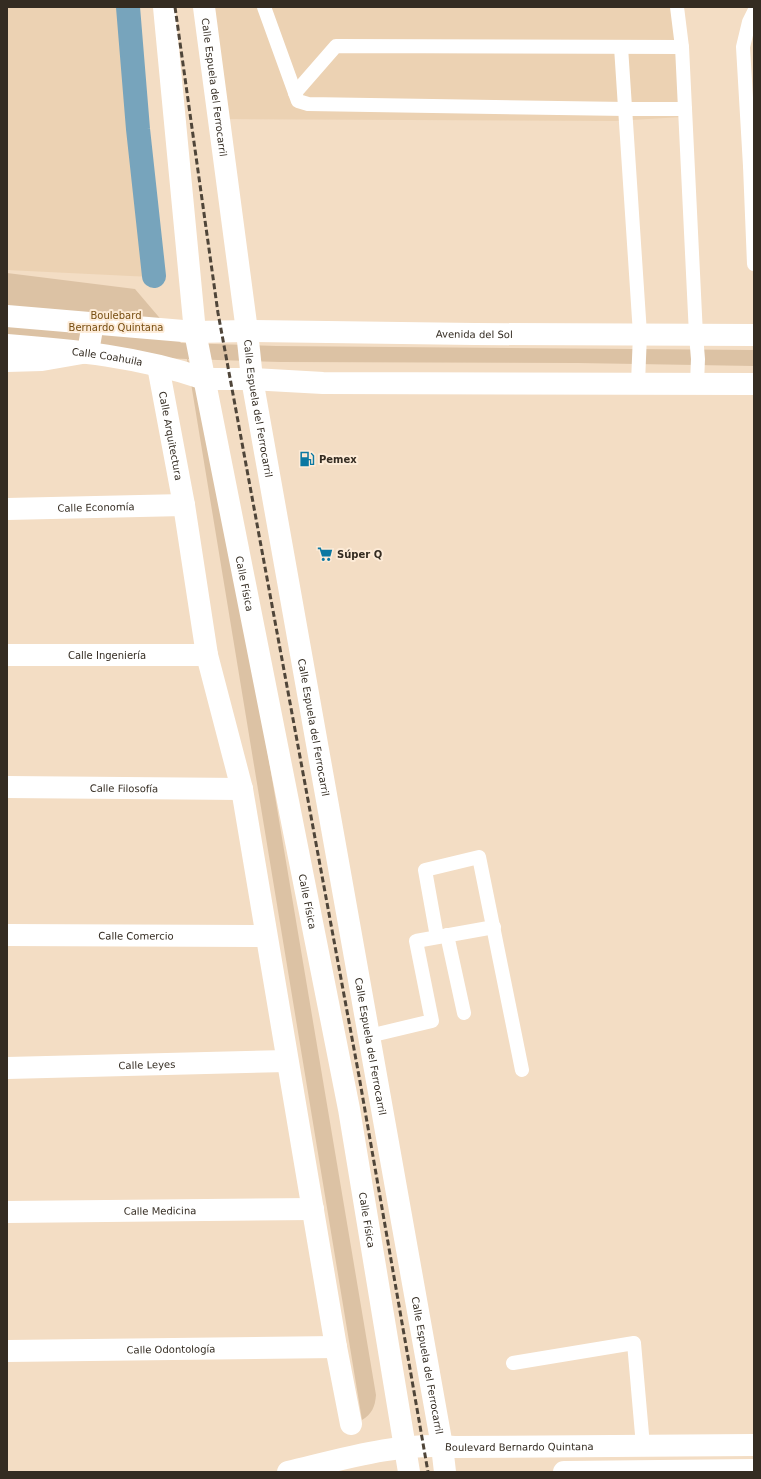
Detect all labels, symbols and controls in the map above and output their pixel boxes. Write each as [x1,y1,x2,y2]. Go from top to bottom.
street label: Calle Espuela del Ferrocarril [200,17,229,157]
park label: Boulebard Bernardo Quintana [69,310,163,333]
street label: Avenida del Sol [436,328,513,340]
street label: Calle Espuela del Ferrocarril [242,339,274,478]
street label: Calle Coahuila [71,346,144,368]
street label: Calle Arquitectura [157,390,184,481]
fuel station icon: Pemex [298,450,316,468]
place label: Pemex [319,454,357,465]
street label: Calle Economía [57,501,135,514]
supermarket icon: Súper Q [316,545,334,563]
place label: Súper Q [337,549,382,560]
street label: Calle Física [234,555,255,612]
street label: Calle Ingeniería [68,650,146,661]
street label: Calle Espuela del Ferrocarril [296,658,331,797]
street label: Calle Filosofía [90,783,158,794]
street label: Calle Física [297,873,318,930]
street label: Calle Comercio [98,930,174,942]
street label: Calle Espuela del Ferrocarril [353,977,388,1116]
street label: Calle Leyes [118,1059,176,1071]
street label: Calle Física [357,1191,377,1249]
street label: Calle Medicina [124,1205,196,1217]
street label: Calle Espuela del Ferrocarril [409,1296,445,1435]
street label: Calle Odontología [126,1343,216,1356]
street label: Boulevard Bernardo Quintana [445,1441,594,1453]

